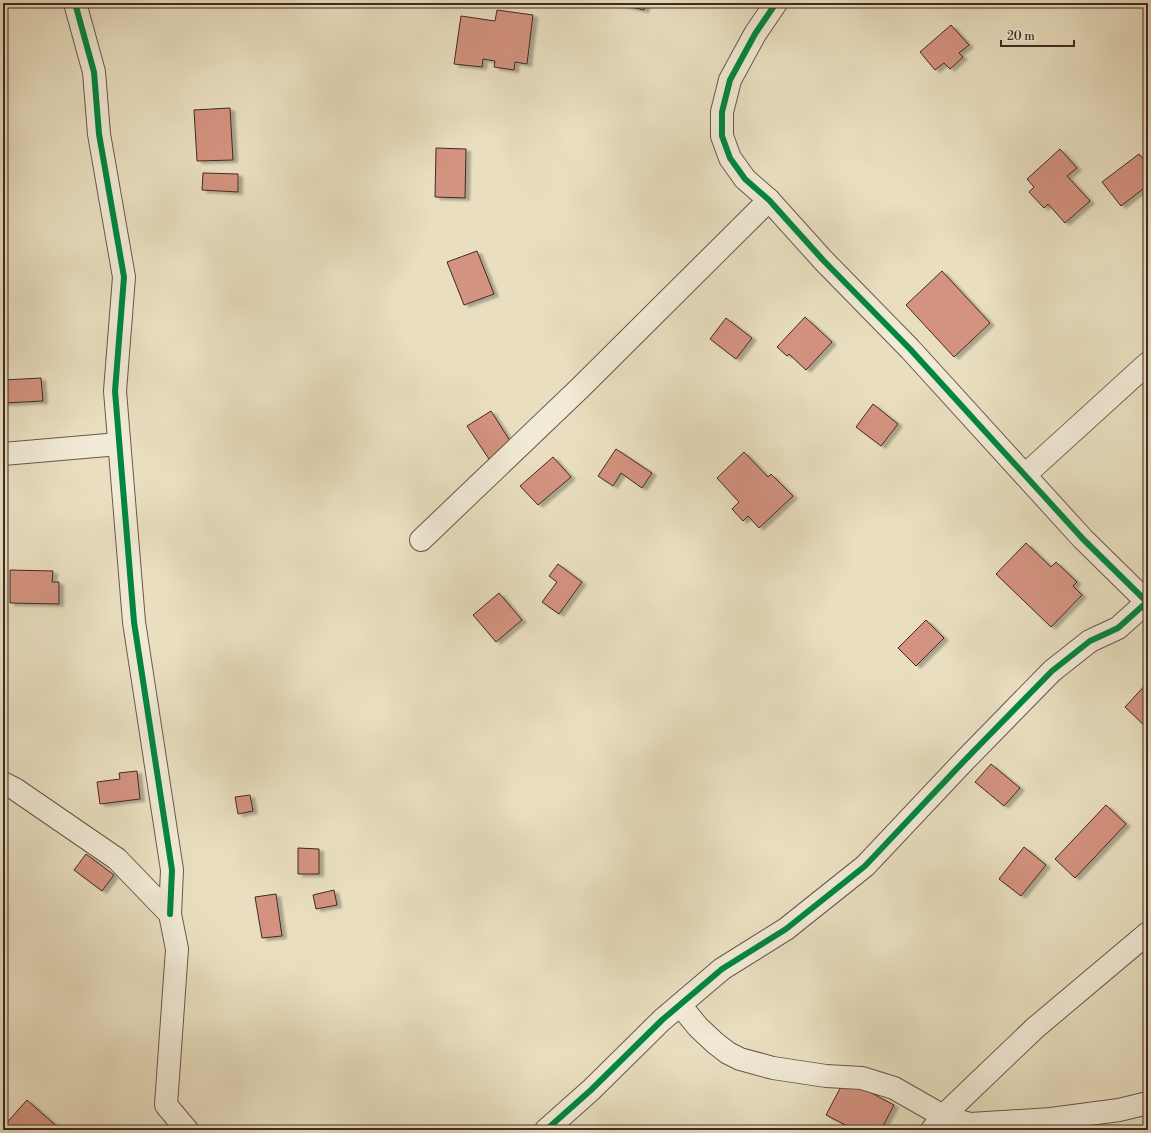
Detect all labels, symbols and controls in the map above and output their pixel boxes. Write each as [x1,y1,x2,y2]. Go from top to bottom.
scale bar [1001,22,1074,48]
text: 20 m [1007,29,1035,44]

